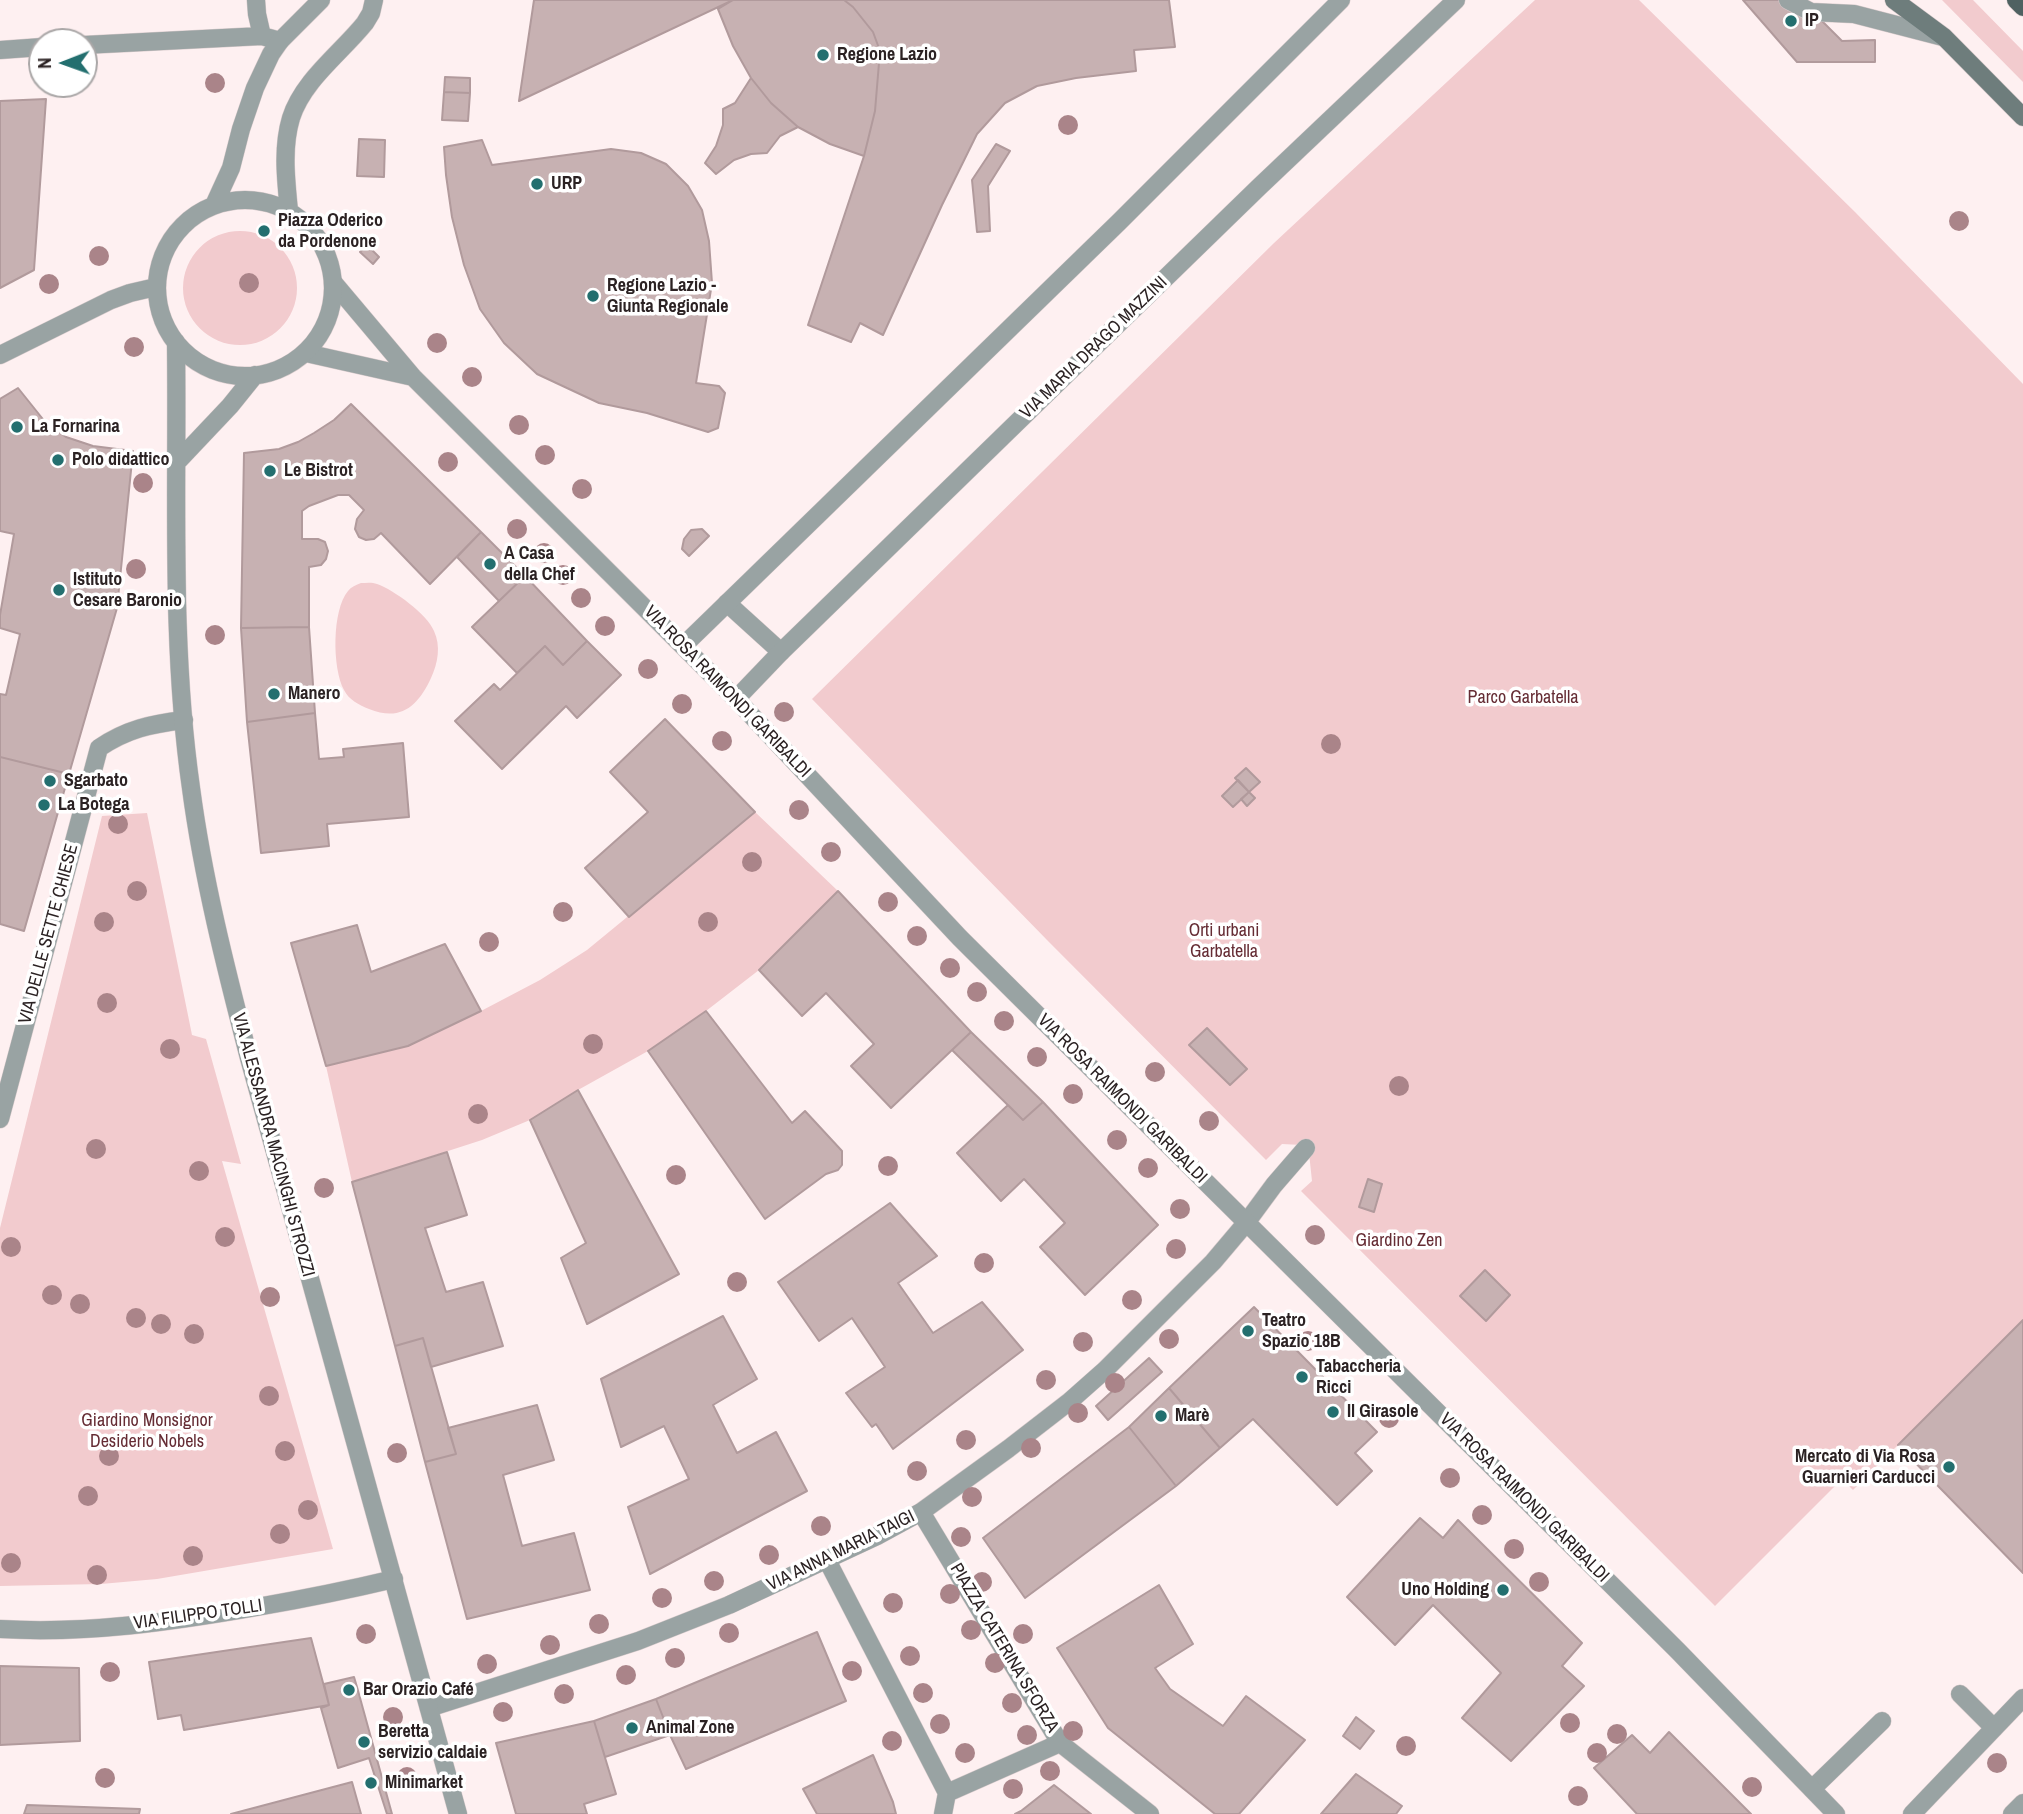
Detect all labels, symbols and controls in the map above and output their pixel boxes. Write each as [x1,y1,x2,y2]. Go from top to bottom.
place label: IP [1805,10,1819,32]
marker: IP [1783,13,1799,29]
north arrow [28,28,98,98]
place label: Regione Lazio [837,44,937,66]
marker: Regione Lazio [815,47,831,63]
text: N [31,57,57,69]
place label: URP [551,173,582,195]
marker: URP [529,176,545,192]
place label: Piazza Oderico da Pordenone [278,210,383,252]
marker: Piazza Oderico da Pordenone [256,223,272,239]
street label: VIA MARIA DRAGO MAZZINI [1016,272,1172,424]
place label: Regione Lazio - Giunta Regionale [607,275,728,318]
marker: Regione Lazio - Giunta Regionale [585,288,601,304]
place label: La Fornarina [31,416,120,438]
marker: La Fornarina [9,419,25,435]
place label: Polo didattico [72,449,170,471]
marker: Polo didattico [50,452,66,468]
place label: Le Bistrot [284,460,353,482]
marker: Le Bistrot [262,463,278,479]
place label: A Casa della Chef [504,543,575,586]
marker: A Casa della Chef [482,556,498,572]
place label: Istituto Cesare Baronio [73,569,182,612]
marker: Istituto Cesare Baronio [51,582,67,598]
street label: VIA ROSA RAIMONDI GARIBALDI [639,602,815,782]
place label: Manero [288,683,340,705]
marker: Manero [266,686,282,702]
park label: Parco Garbatella [1468,687,1578,709]
place label: Sgarbato [64,770,128,792]
marker: Sgarbato [42,773,58,789]
place label: La Botega [58,794,129,816]
marker: La Botega [36,797,52,813]
street label: VIA DELLE SETTE CHIESE [15,842,83,1026]
park label: Orti urbani Garbatella [1189,920,1259,962]
street label: VIA ROSA RAIMONDI GARIBALDI [1033,1010,1211,1188]
street label: VIA ALESSANDRA MACINGHI STROZZI [227,1011,319,1279]
park label: Giardino Zen [1356,1230,1442,1252]
place label: Teatro Spazio 18B [1262,1310,1341,1352]
marker: Teatro Spazio 18B [1240,1323,1256,1339]
place label: Tabaccheria Ricci [1316,1356,1401,1398]
marker: Tabaccheria Ricci [1294,1369,1310,1385]
place label: Il Girasole [1347,1401,1418,1423]
marker: Il Girasole [1325,1404,1341,1420]
place label: Marè [1175,1405,1209,1427]
marker: Marè [1153,1408,1169,1424]
street label: VIA ROSA RAIMONDI GARIBALDI [1435,1409,1613,1587]
park label: Giardino Monsignor Desiderio Nobels [81,1410,213,1452]
place label: Mercato di Via Rosa Guarnieri Carducci [1795,1446,1935,1488]
marker: Mercato di Via Rosa Guarnieri Carducci [1941,1459,1957,1475]
street label: VIA ANNA MARIA TAIGI [764,1506,918,1596]
street label: PIAZZA CATERINA SFORZA [945,1560,1063,1736]
place label: Uno Holding [1401,1579,1489,1601]
marker: Uno Holding [1495,1582,1511,1598]
street label: VIA FILIPPO TOLLI [132,1595,264,1635]
place label: Bar Orazio Café [363,1679,474,1701]
marker: Bar Orazio Café [341,1682,357,1698]
place label: Animal Zone [646,1717,735,1739]
marker: Animal Zone [624,1720,640,1736]
place label: Beretta servizio caldaie [378,1721,487,1764]
marker: Beretta servizio caldaie [356,1734,372,1750]
place label: Minimarket [385,1772,463,1794]
marker: Minimarket [363,1775,379,1791]

